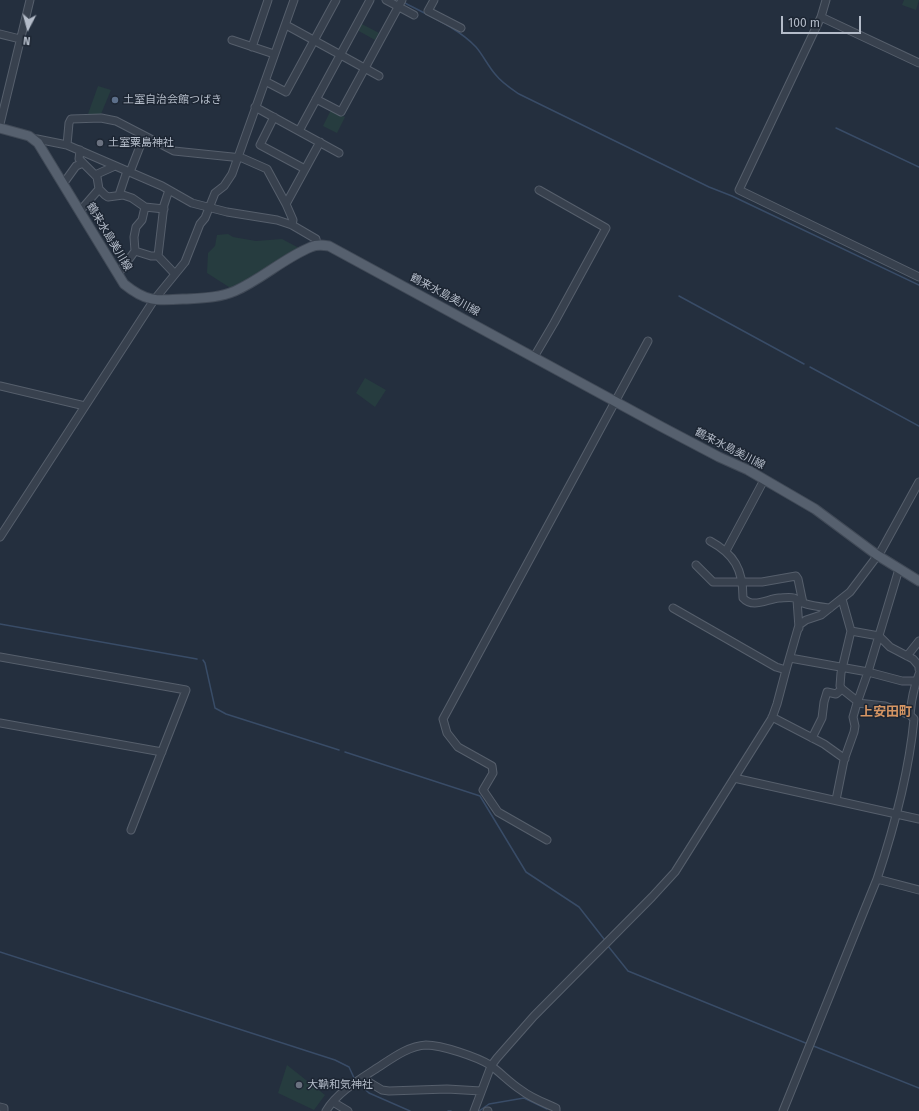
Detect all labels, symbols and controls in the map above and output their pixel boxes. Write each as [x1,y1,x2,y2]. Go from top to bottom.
north arrow [8,8,48,48]
scale bar [783,8,863,34]
text: 100 m [788,16,820,30]
text: N [22,34,31,47]
place label: 土室自治会館つばき [123,93,222,107]
marker: 土室自治会館つばき [110,95,120,105]
place label: 土室粟島神社 [108,136,174,150]
marker: 土室粟島神社 [95,138,105,148]
street label: 鶴来水島美川線 [84,201,134,273]
street label: 鶴来水島美川線 [408,271,482,319]
street label: 鶴来水島美川線 [693,426,767,472]
district label: 上安田町 [860,704,912,720]
place label: 大靹和気神社 [307,1078,373,1092]
marker: 大靹和気神社 [294,1080,304,1090]

